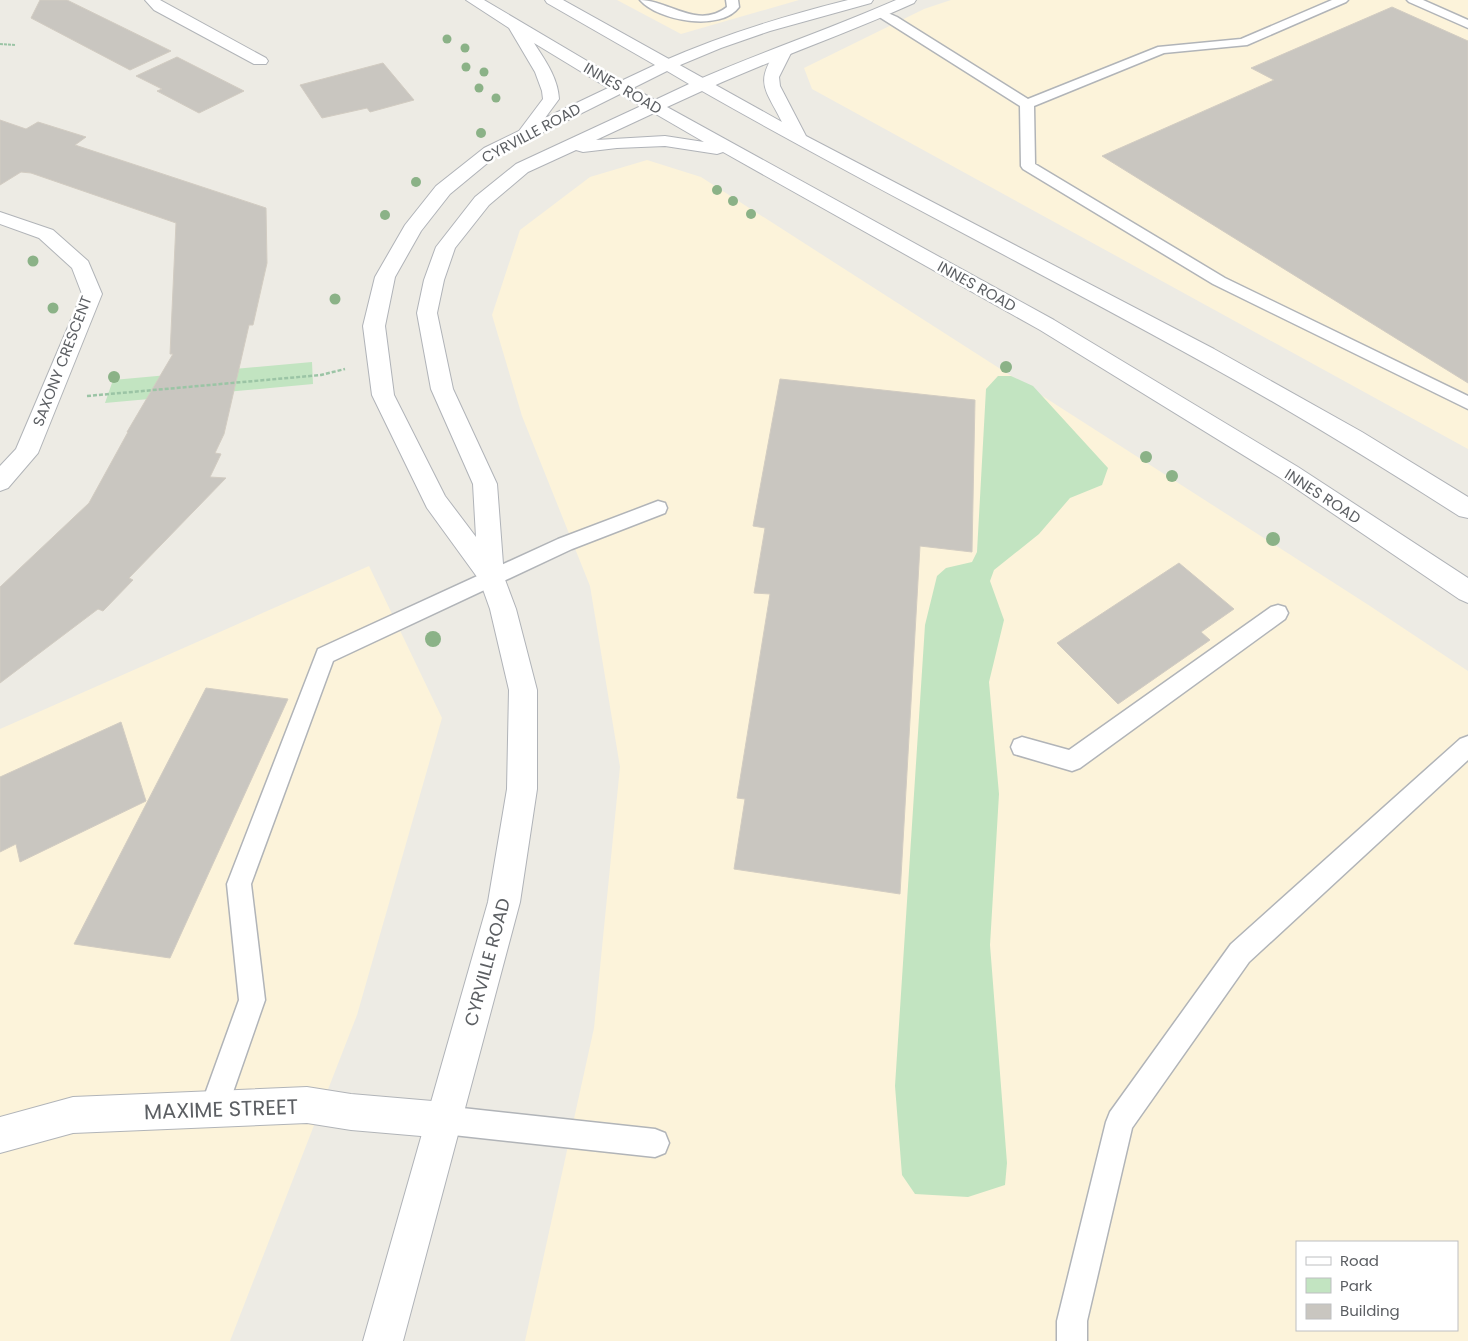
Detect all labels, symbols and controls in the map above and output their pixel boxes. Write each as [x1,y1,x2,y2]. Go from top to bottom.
street label: INNES ROAD [580,57,666,119]
street label: CYRVILLE ROAD [478,98,584,168]
street label: INNES ROAD [934,256,1020,316]
street label: SAXONY CRESCENT [27,293,97,429]
street label: INNES ROAD [1281,464,1365,528]
street label: CYRVILLE ROAD [458,895,516,1029]
street label: MAXIME STREET [143,1092,299,1126]
legend [1296,1241,1458,1331]
text: Road [1340,1250,1379,1271]
text: Park [1340,1275,1372,1296]
text: Building [1340,1300,1400,1321]

